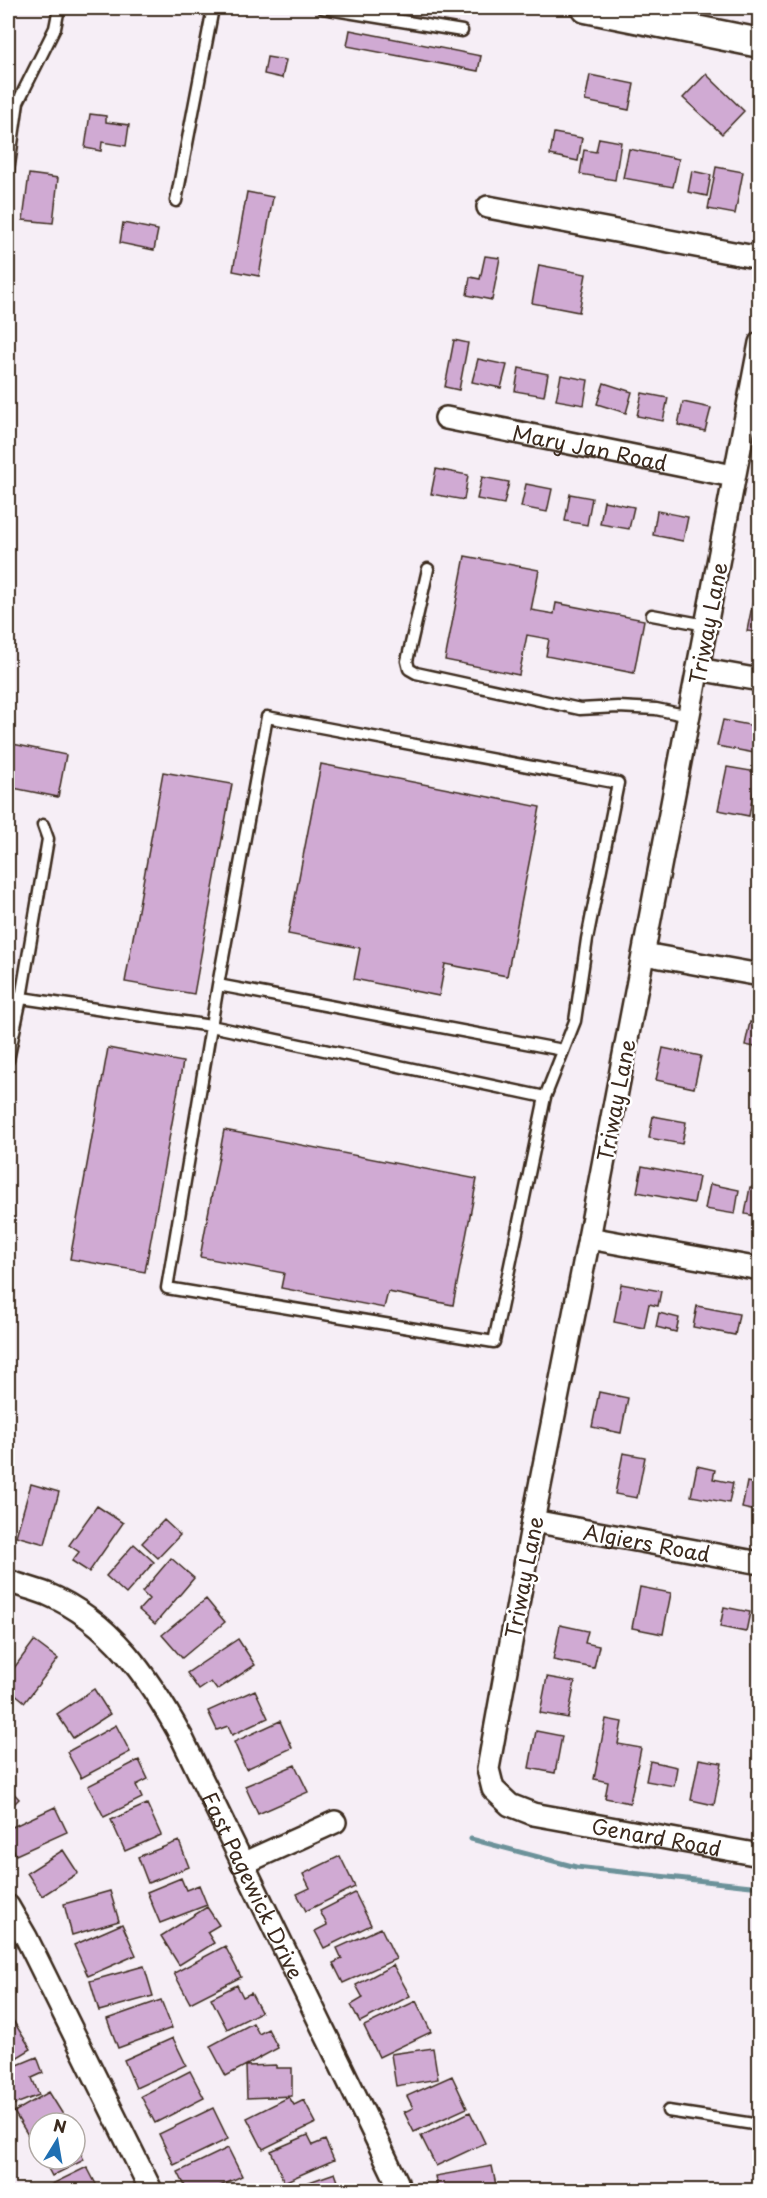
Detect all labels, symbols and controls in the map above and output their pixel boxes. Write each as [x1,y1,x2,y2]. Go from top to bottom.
street label: Mary Jan Road [510,416,670,478]
street label: Triway Lane [679,559,735,687]
street label: Triway Lane [587,1036,643,1164]
street label: Triway Lane [495,1513,551,1641]
street label: Algiers Road [581,1515,713,1570]
street label: East Pagewick Drive [194,1786,312,1984]
street label: Genard Road [589,1809,724,1864]
north arrow [27,2111,87,2171]
text: N [52,2112,69,2138]

